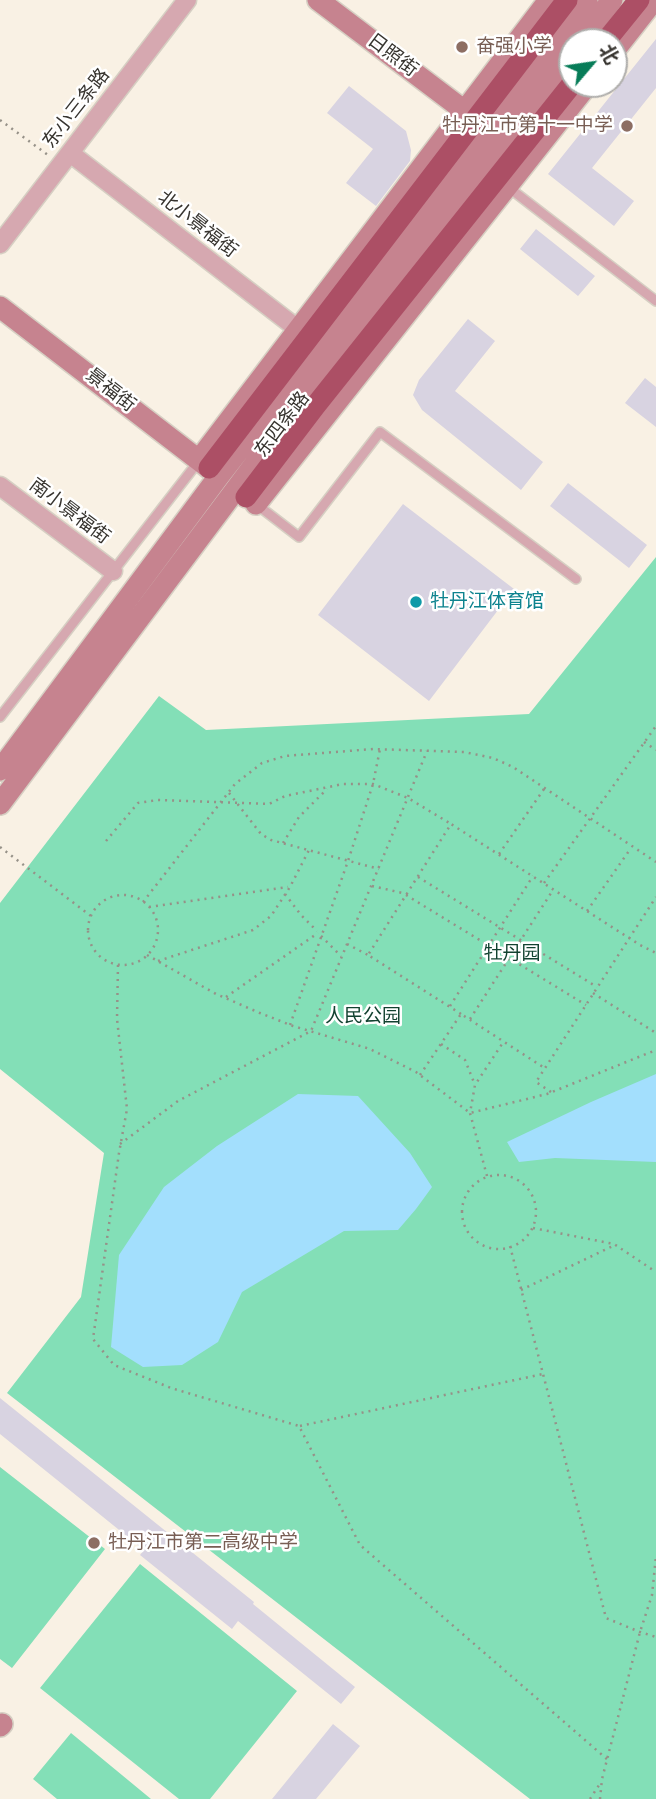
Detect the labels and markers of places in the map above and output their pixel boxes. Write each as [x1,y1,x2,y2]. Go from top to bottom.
place label: 奋强小学 [476,36,552,58]
marker: 奋强小学 [454,39,470,55]
place label: 牡丹江市第十一中学 [442,115,613,137]
marker: 牡丹江市第十一中学 [619,118,635,134]
place label: 牡丹江体育馆 [430,591,544,613]
marker: 牡丹江体育馆 [408,594,424,610]
place label: 牡丹江市第二高级中学 [108,1532,298,1554]
marker: 牡丹江市第二高级中学 [86,1535,102,1551]

